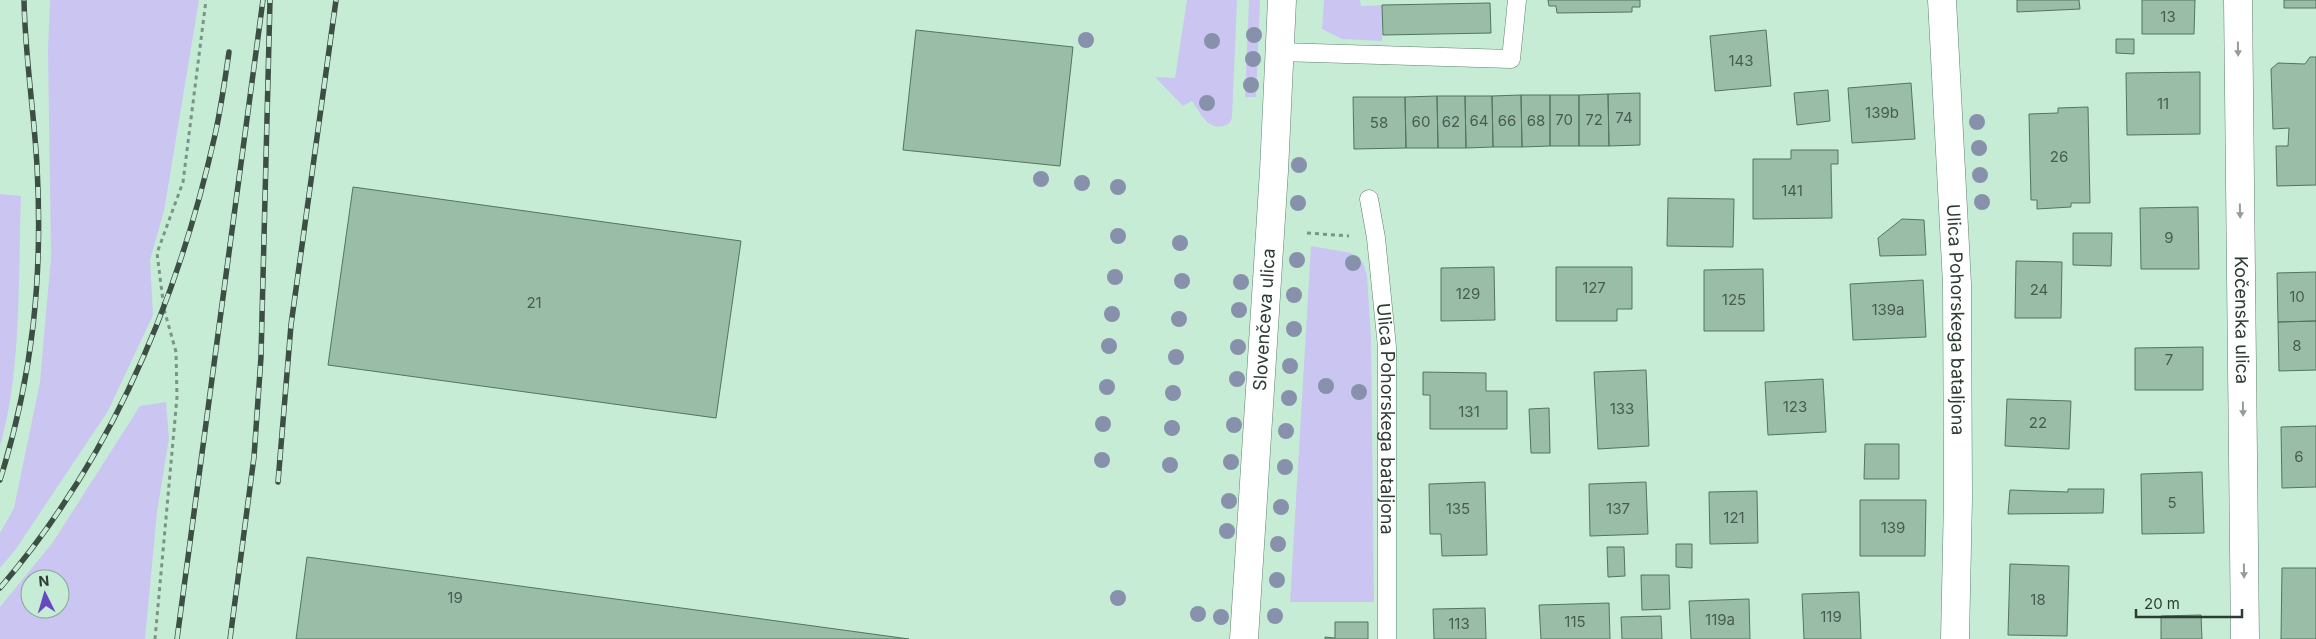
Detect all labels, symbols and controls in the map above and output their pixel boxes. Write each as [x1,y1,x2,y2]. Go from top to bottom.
house number: 13 [2160,7,2176,26]
one-way arrow [2234,41,2242,57]
house number: 143 [1728,51,1754,70]
house number: 11 [2157,94,2169,113]
house number: 139b [1865,103,1899,122]
house number: 74 [1615,108,1633,127]
house number: 70 [1555,110,1573,129]
house number: 72 [1585,110,1603,129]
house number: 64 [1470,111,1489,130]
house number: 66 [1498,111,1516,130]
house number: 68 [1527,111,1545,130]
house number: 60 [1412,112,1430,131]
house number: 62 [1442,112,1460,131]
house number: 58 [1370,113,1388,132]
house number: 26 [2050,147,2068,166]
house number: 141 [1781,181,1803,200]
street label: Ulica Pohorskega bataljona [1943,203,1969,435]
one-way arrow [2236,203,2244,219]
house number: 9 [2164,228,2174,247]
street label: Slovenčeva ulica [1249,248,1279,392]
street label: Kočenska ulica [2231,256,2253,384]
house number: 127 [1582,278,1606,297]
house number: 24 [2030,280,2048,299]
house number: 129 [1456,284,1480,303]
house number: 10 [2289,287,2305,306]
house number: 125 [1722,290,1746,309]
house number: 21 [526,293,542,312]
house number: 139a [1871,300,1905,319]
street label: Ulica Pohorskega bataljona [1373,302,1398,535]
house number: 8 [2292,336,2302,355]
house number: 7 [2165,350,2173,369]
house number: 123 [1783,397,1807,416]
house number: 133 [1610,399,1634,418]
one-way arrow [2239,401,2247,417]
house number: 131 [1458,402,1480,421]
house number: 22 [2029,413,2047,432]
house number: 6 [2294,447,2304,466]
house number: 5 [2167,493,2177,512]
house number: 135 [1446,499,1470,518]
house number: 137 [1606,499,1630,518]
house number: 121 [1723,508,1745,527]
house number: 139 [1881,518,1905,537]
one-way arrow [2241,563,2249,579]
north arrow [20,569,70,619]
text: N [38,572,50,589]
scale bar [2136,586,2242,618]
house number: 19 [447,588,463,607]
house number: 18 [2030,590,2046,609]
text: 20 m [2144,594,2180,613]
house number: 119 [1820,607,1842,626]
house number: 119a [1705,610,1735,629]
house number: 115 [1564,612,1586,631]
house number: 113 [1448,614,1470,633]

